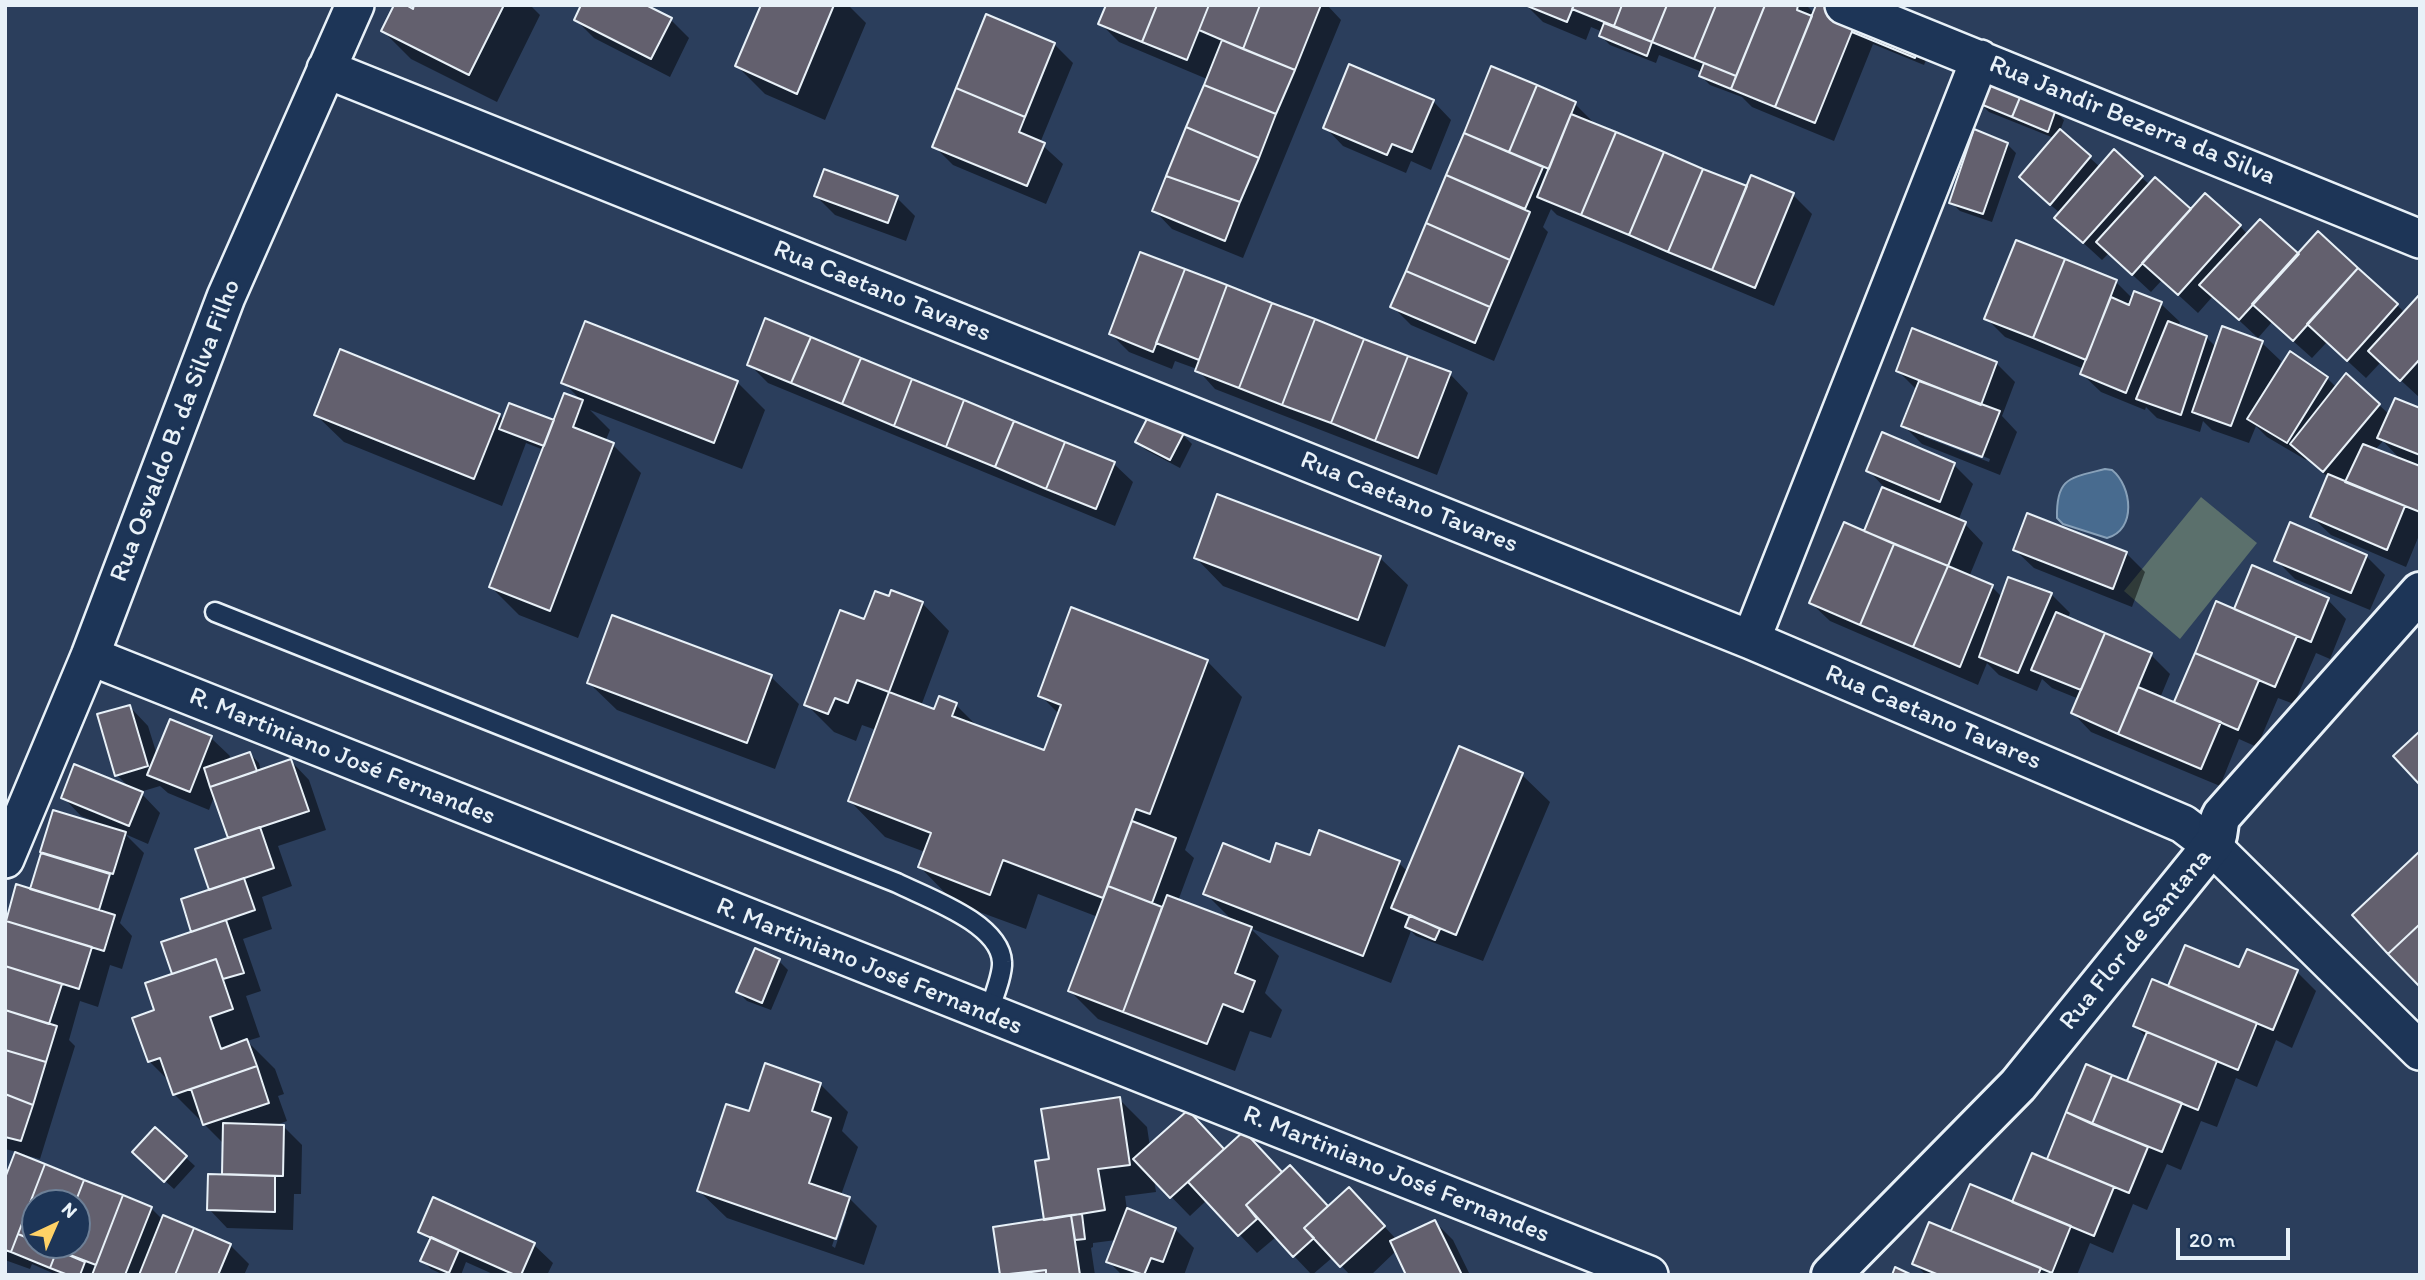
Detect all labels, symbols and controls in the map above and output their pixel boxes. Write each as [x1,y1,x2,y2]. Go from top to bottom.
street label: Rua Jandir Bezerra da Silva [1984,49,2280,193]
street label: Rua Caetano Tavares [769,234,995,350]
street label: Rua Osvaldo B. da Silva Filho [104,275,248,587]
street label: Rua Caetano Tavares [1296,445,1522,561]
street label: Rua Caetano Tavares [1820,658,2046,778]
street label: R. Martiniano José Fernandes [184,681,500,833]
street label: Rua Flor de Santana [2053,843,2219,1037]
street label: R. Martiniano José Fernandes [711,891,1027,1043]
street label: R. Martiniano José Fernandes [1238,1099,1554,1251]
north arrow [21,1189,91,1259]
text: N [57,1197,82,1223]
scale bar [2180,1214,2294,1258]
text: 20 m [2189,1227,2235,1252]

